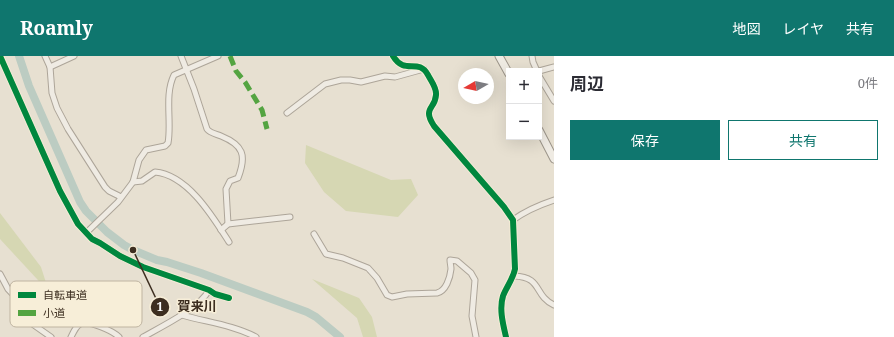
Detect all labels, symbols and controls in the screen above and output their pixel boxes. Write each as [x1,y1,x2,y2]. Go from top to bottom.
text: Roamly [20,15,93,41]
text: 地図 [732,19,760,38]
text: レイヤ [782,19,824,38]
text: 共有 [846,19,874,38]
north arrow [458,68,494,104]
map controls [506,68,542,140]
button: + [506,68,542,104]
text: 周辺 [570,72,604,95]
text: 0件 [858,74,878,92]
button: − [506,104,542,140]
button: 保存 [570,120,720,160]
button: 共有 [728,120,878,160]
legend [10,281,142,327]
text: 自転車道 [43,287,87,302]
callout: 賀来川 [150,294,225,319]
text: 賀来川 [177,297,217,315]
text: 1 [157,298,164,315]
text: 小道 [43,305,65,320]

